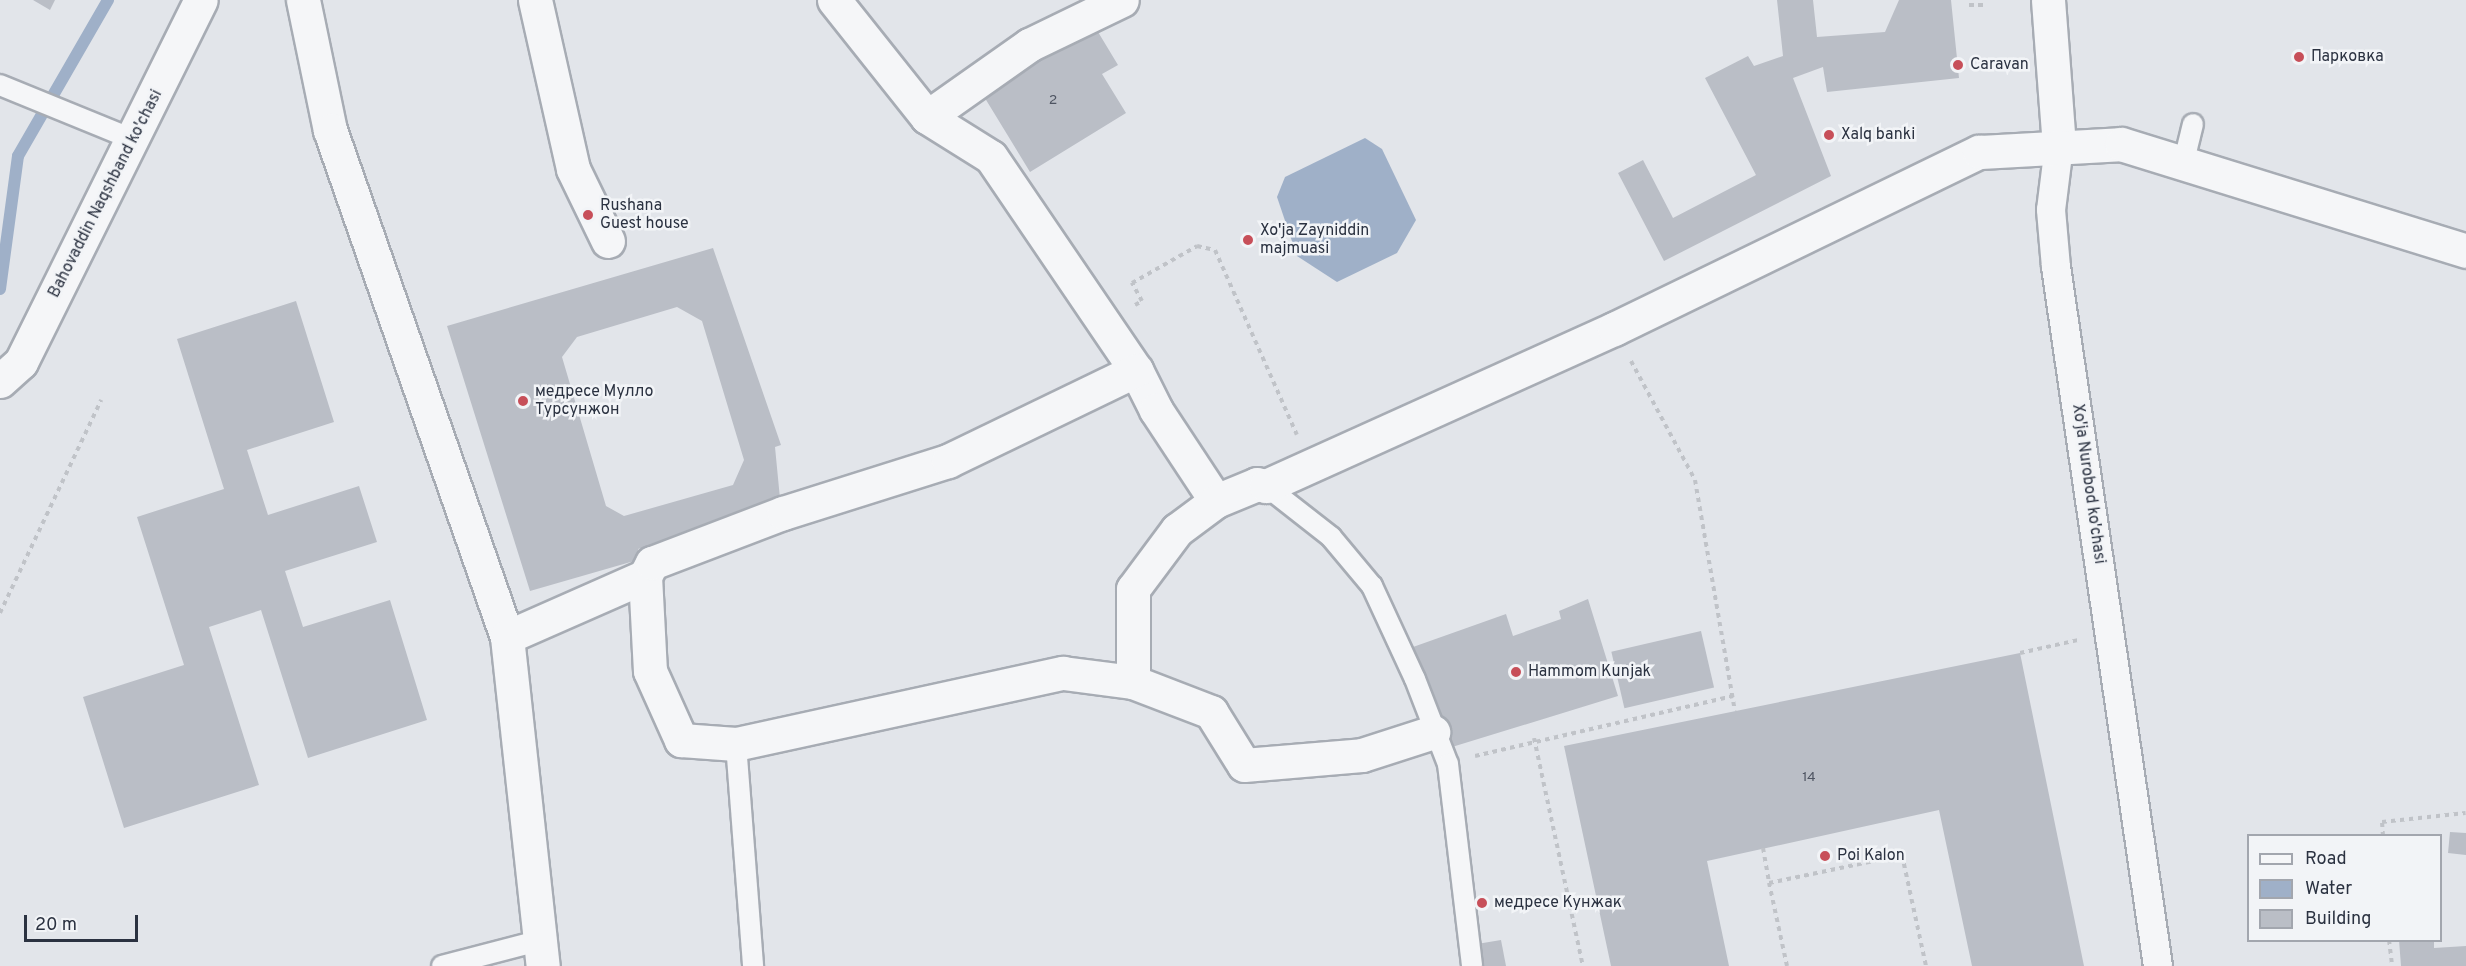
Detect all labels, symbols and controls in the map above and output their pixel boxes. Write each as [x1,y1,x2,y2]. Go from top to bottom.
place label: Парковка [2311,47,2384,67]
marker: Парковка [2292,50,2306,64]
place label: Caravan [1970,55,2029,75]
marker: Caravan [1951,58,1965,72]
street label: Bahovaddin Naqshband ko'chasi [45,87,167,301]
house number: 2 [1049,93,1057,109]
place label: Xalq banki [1841,125,1915,145]
marker: Xalq banki [1822,128,1836,142]
place label: Rushana Guest house [600,196,689,234]
marker: Rushana Guest house [581,208,595,222]
place label: Xo'ja Zayniddin majmuasi [1260,221,1369,259]
marker: Xo'ja Zayniddin majmuasi [1241,233,1255,247]
place label: медресе Мулло Турсунжон [535,382,653,420]
marker: медресе Мулло Турсунжон [516,394,530,408]
street label: Xo'ja Nurobod ko'chasi [2067,403,2109,565]
place label: Hammom Kunjak [1528,662,1651,682]
marker: Hammom Kunjak [1509,665,1523,679]
house number: 14 [1802,770,1816,786]
legend [2247,834,2442,942]
place label: Poi Kalon [1837,846,1905,866]
text: Road [2305,848,2347,871]
marker: Poi Kalon [1818,849,1832,863]
text: Water [2305,878,2352,901]
place label: медресе Кунжак [1494,893,1622,913]
marker: медресе Кунжак [1475,896,1489,910]
scale bar [27,903,141,941]
text: Building [2305,908,2371,931]
text: 20 m [35,914,77,937]

